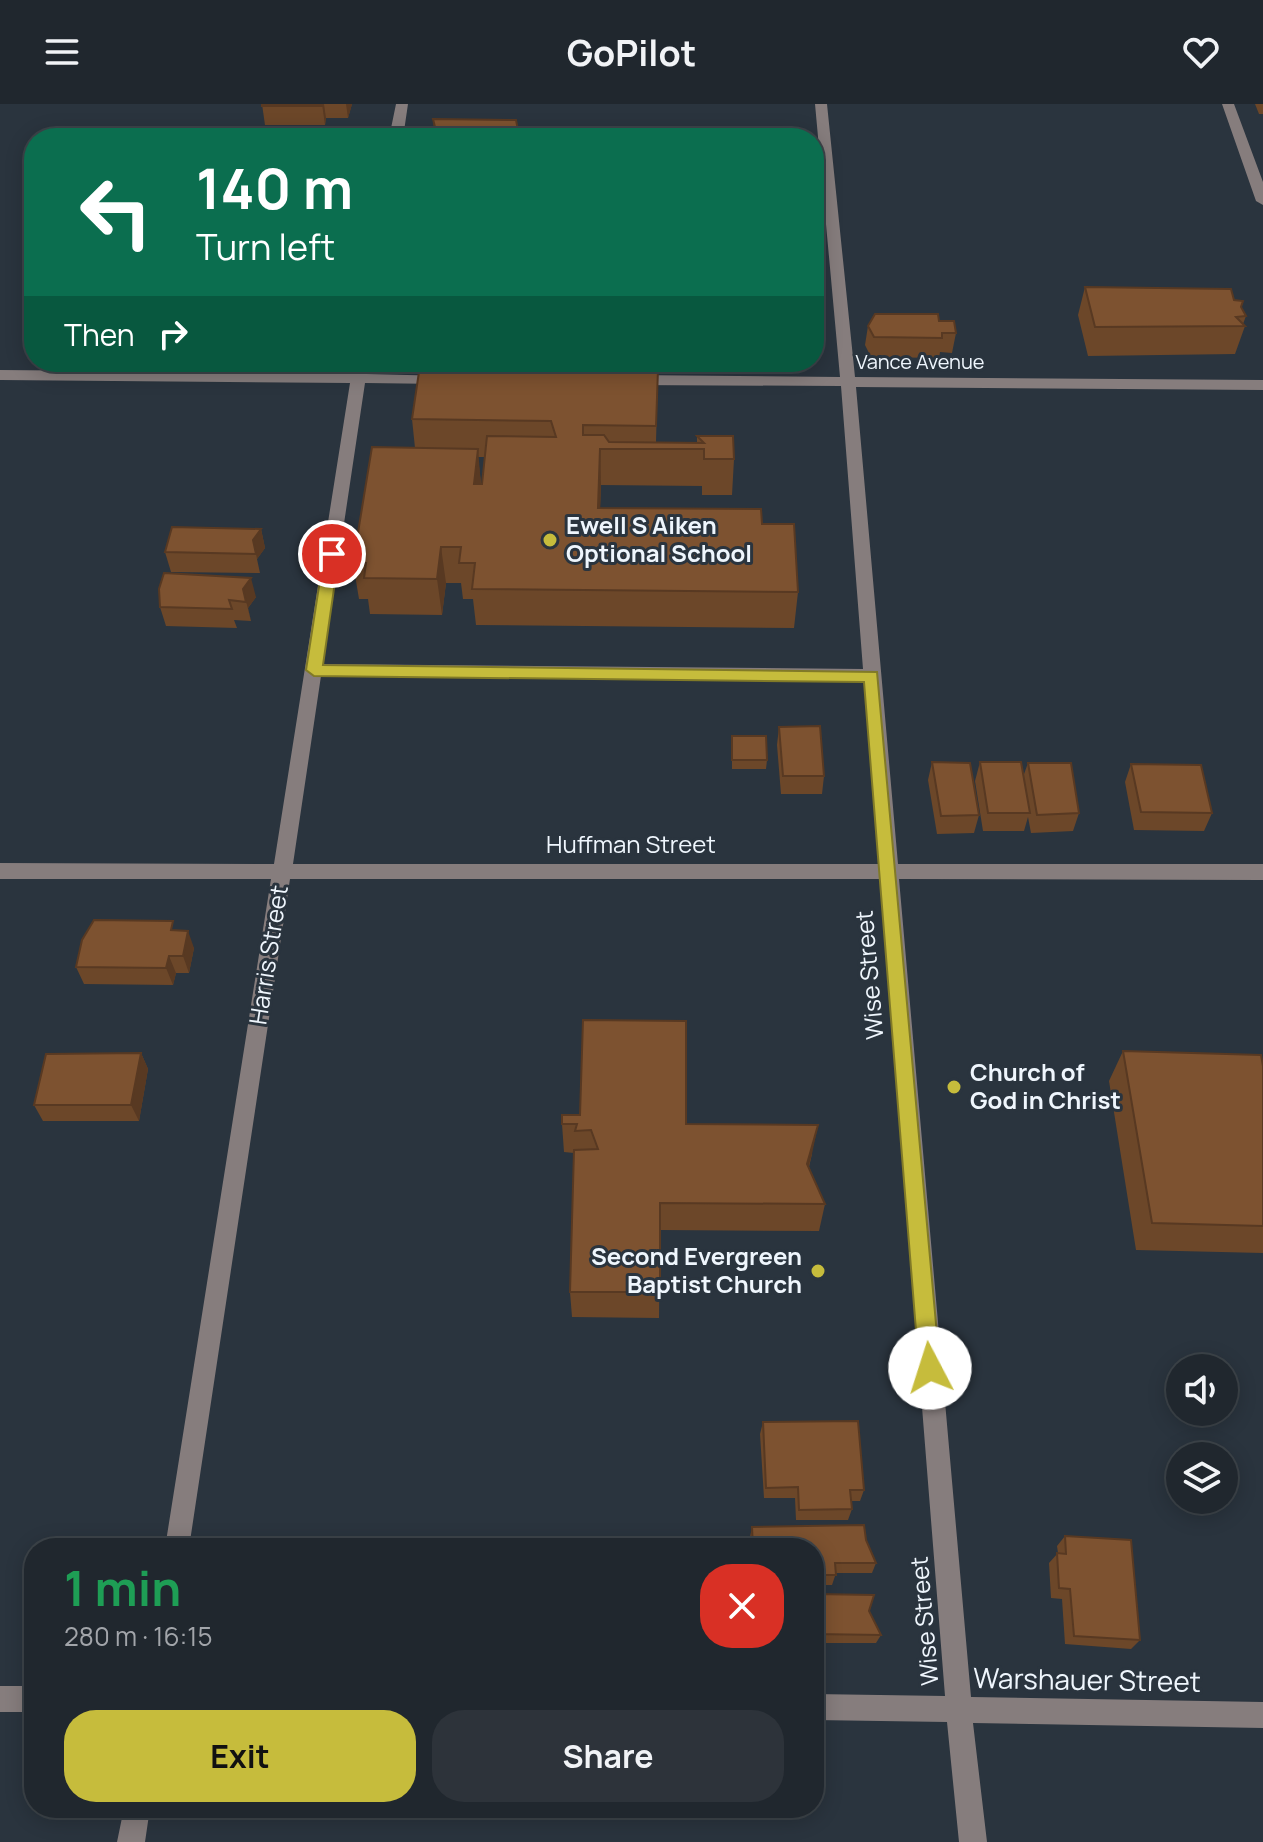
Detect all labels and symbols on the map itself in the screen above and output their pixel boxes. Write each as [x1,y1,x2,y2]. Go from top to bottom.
street label: Vance Avenue [855,348,985,375]
place label: Ewell S Aiken Optional School [566,508,752,569]
pin [298,520,366,588]
marker: Ewell S Aiken Optional School [541,531,559,549]
street label: Huffman Street [546,827,716,860]
street label: Harris Street [240,883,295,1027]
street label: Wise Street [846,909,891,1041]
place label: Church of God in Christ [970,1055,1121,1116]
marker: Church of God in Christ [945,1078,963,1096]
place label: Second Evergreen Baptist Church [591,1239,802,1300]
marker: Second Evergreen Baptist Church [809,1262,827,1280]
position arrow [888,1326,972,1410]
street label: Wise Street [901,1555,946,1687]
street label: Warshauer Street [973,1658,1201,1700]

